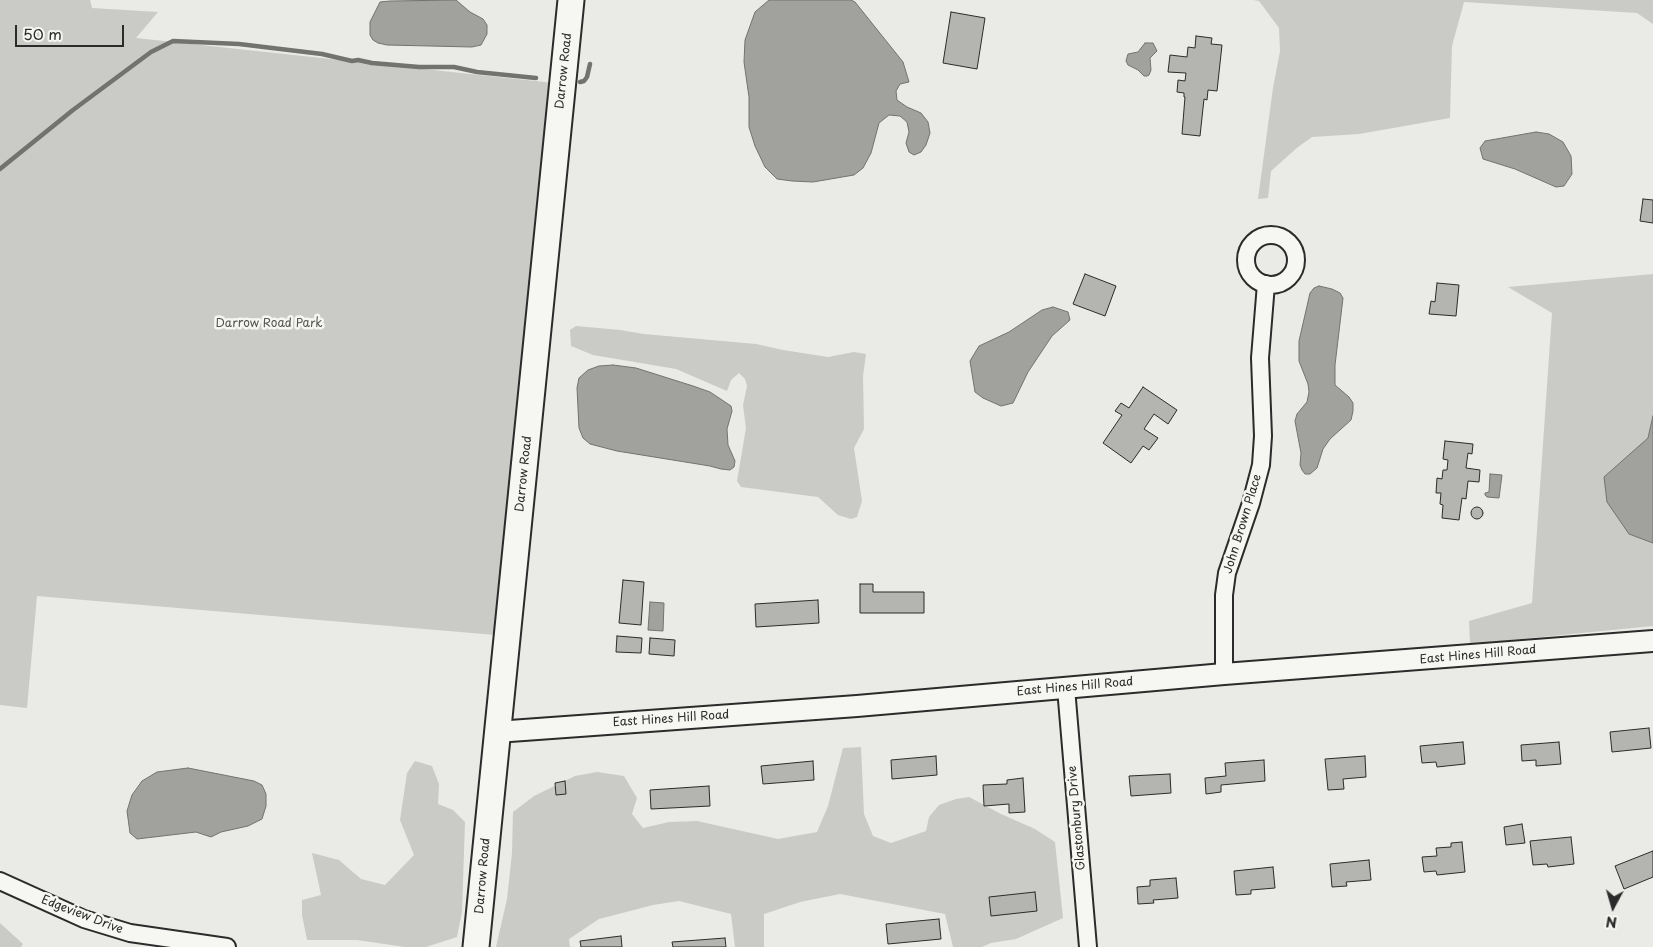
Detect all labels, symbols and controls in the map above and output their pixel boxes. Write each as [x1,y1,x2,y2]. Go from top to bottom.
scale bar [18,15,126,47]
text: 50 m [23,22,62,45]
street label: Darrow Road [553,32,575,110]
park label: Darrow Road Park [215,317,323,331]
street label: Darrow Road [513,435,535,513]
street label: John Brown Place [1221,473,1265,575]
street label: East Hines Hill Road [1419,643,1537,667]
street label: East Hines Hill Road [1016,675,1134,699]
street label: East Hines Hill Road [612,708,730,730]
street label: Glastonbury Drive [1065,765,1089,871]
street label: Darrow Road [472,837,494,915]
north arrow [1588,882,1638,932]
street label: Edgeview Drive [39,893,125,937]
text: N [1605,911,1618,933]

